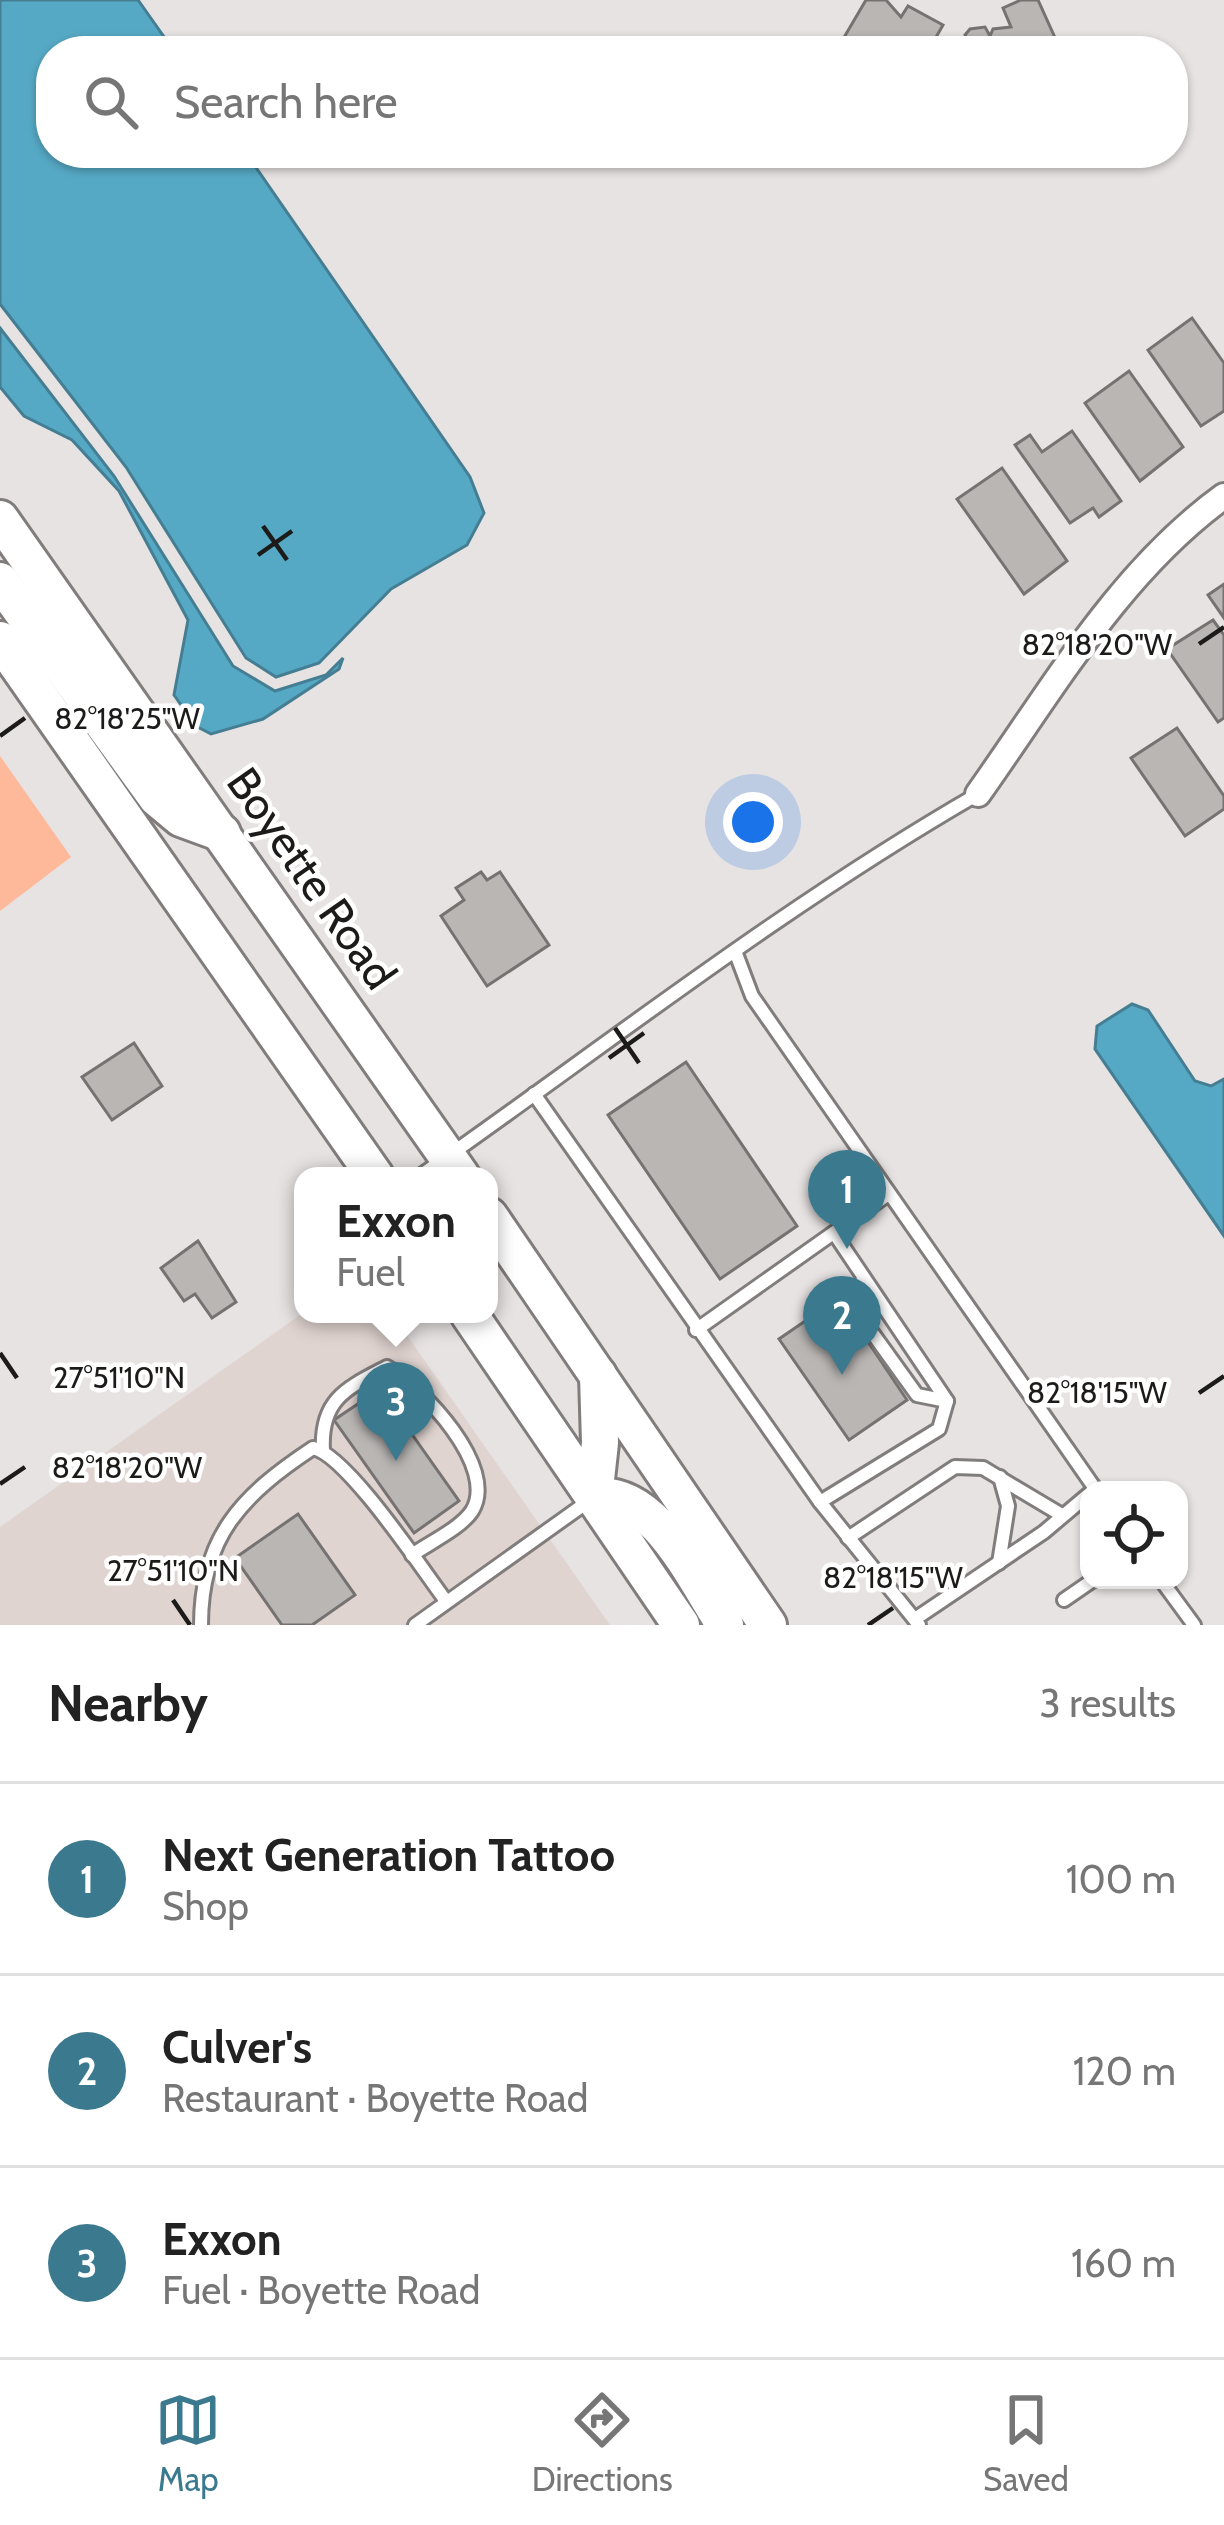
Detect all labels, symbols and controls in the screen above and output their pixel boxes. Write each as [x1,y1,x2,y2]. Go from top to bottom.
search box [36,36,1188,168]
icon: search [78,69,144,135]
text: Search here [174,75,398,129]
text: 82°18'20"W [1022,626,1173,663]
text: 82°18'25"W [54,700,200,737]
street label: Boyette Road [216,757,408,999]
your location [723,792,783,852]
pin: 1 [808,1150,886,1249]
popup [294,1167,498,1323]
text: Exxon [336,1194,456,1248]
text: Fuel [336,1248,405,1296]
pin: 2 [803,1276,881,1375]
text: 27°51'10"N [53,1359,185,1396]
pin: 3 [357,1362,435,1461]
text: 82°18'15"W [1027,1374,1168,1411]
text: 82°18'20"W [52,1449,203,1486]
map controls [1080,1481,1188,1589]
button: locate [1080,1481,1188,1589]
text: 27°51'10"N [107,1552,239,1589]
text: 82°18'15"W [823,1559,964,1596]
text: Nearby [48,1672,208,1734]
text: 3 results [1039,1679,1176,1727]
text: Next Generation Tattoo [162,1828,615,1882]
text: 1 [80,1855,94,1903]
text: 100 m [1066,1855,1176,1903]
text: Shop [162,1882,249,1930]
text: Culver's [162,2020,312,2074]
text: 2 [77,2047,97,2095]
text: 120 m [1073,2047,1176,2095]
text: Restaurant · Boyette Road [162,2074,588,2122]
text: Exxon [162,2212,282,2266]
text: 3 [76,2239,98,2287]
text: 160 m [1071,2239,1176,2287]
text: Fuel · Boyette Road [162,2266,480,2314]
tab: Map [155,2387,221,2499]
tab: Directions [532,2387,673,2499]
tab: Saved [983,2387,1069,2499]

